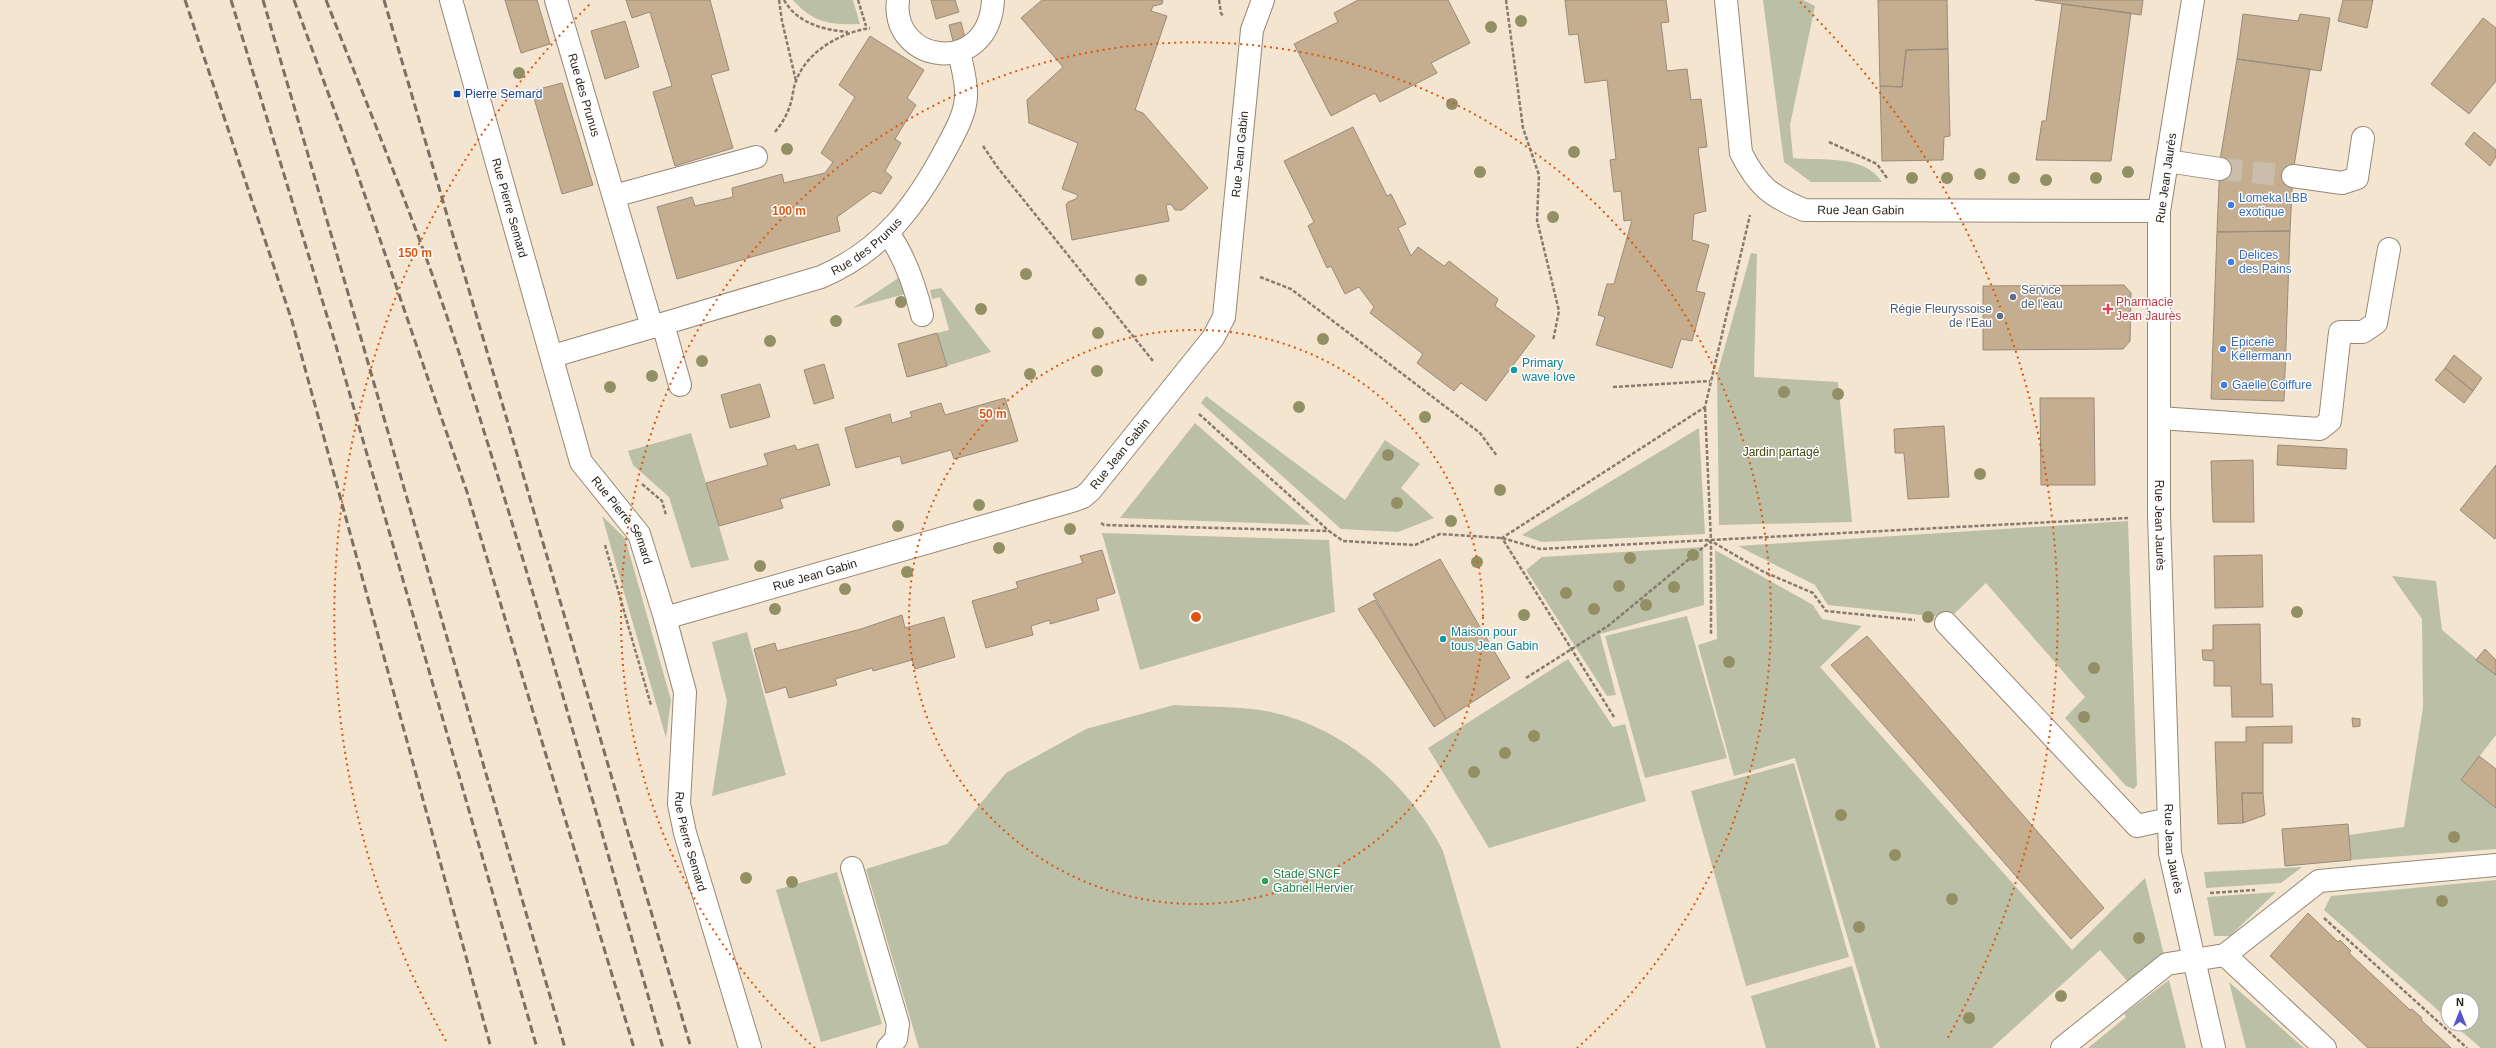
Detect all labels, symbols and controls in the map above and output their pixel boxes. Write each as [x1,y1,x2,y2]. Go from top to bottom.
street label: Rue des Prunus [565,52,603,138]
place label: Pierre Semard [465,87,542,101]
marker: Pierre Semard [452,89,462,99]
street label: Rue Jean Gabin [1229,110,1251,198]
street label: Rue Jean Jaurès [2153,132,2179,224]
street label: Rue Pierre Semard [489,157,530,259]
place label: Lomeka LBB exotique [2239,191,2308,219]
marker: Lomeka LBB exotique [2226,200,2236,210]
street label: Rue Jean Gabin [1817,203,1904,217]
text: 100 m [772,204,806,218]
street label: Rue des Prunus [829,215,905,278]
text: 150 m [398,246,432,260]
place label: Delices des Pains [2239,248,2292,276]
marker: Delices des Pains [2226,257,2236,267]
place label: Service de l'eau [2021,283,2063,311]
marker: Service de l'eau [2008,292,2018,302]
place label: Pharmacie Jean Jaurès [2116,295,2181,323]
place label: Régie Fleuryssoise de l'Eau [1890,302,1992,330]
marker: Pharmacie Jean Jaurès [2103,304,2113,314]
marker: Régie Fleuryssoise de l'Eau [1995,311,2005,321]
place label: Epicerie Kellermann [2231,335,2292,363]
marker: Epicerie Kellermann [2218,344,2228,354]
place label: Primary wave love [1521,356,1576,384]
marker: Primary wave love [1509,365,1519,375]
place label: Gaelle Coiffure [2232,378,2312,392]
marker: Gaelle Coiffure [2219,380,2229,390]
text: 50 m [979,407,1007,421]
street label: Rue Jean Gabin [1087,416,1152,492]
park label: Jardin partagé [1743,445,1820,459]
street label: Rue Pierre Semard [588,474,655,566]
street label: Rue Jean Jaurès [2152,480,2168,571]
street label: Rue Jean Gabin [771,556,859,594]
centre of rings [1189,610,1203,624]
place label: Maison pour tous Jean Gabin [1451,625,1538,653]
marker: Maison pour tous Jean Gabin [1438,634,1448,644]
street label: Rue Pierre Semard [672,791,709,893]
street label: Rue Jean Jaurès [2161,803,2186,895]
place label: Stade SNCF Gabriel Hervier [1273,867,1354,895]
marker: Stade SNCF Gabriel Hervier [1260,876,1270,886]
north arrow [2440,992,2480,1032]
text: N [2456,996,2464,1008]

